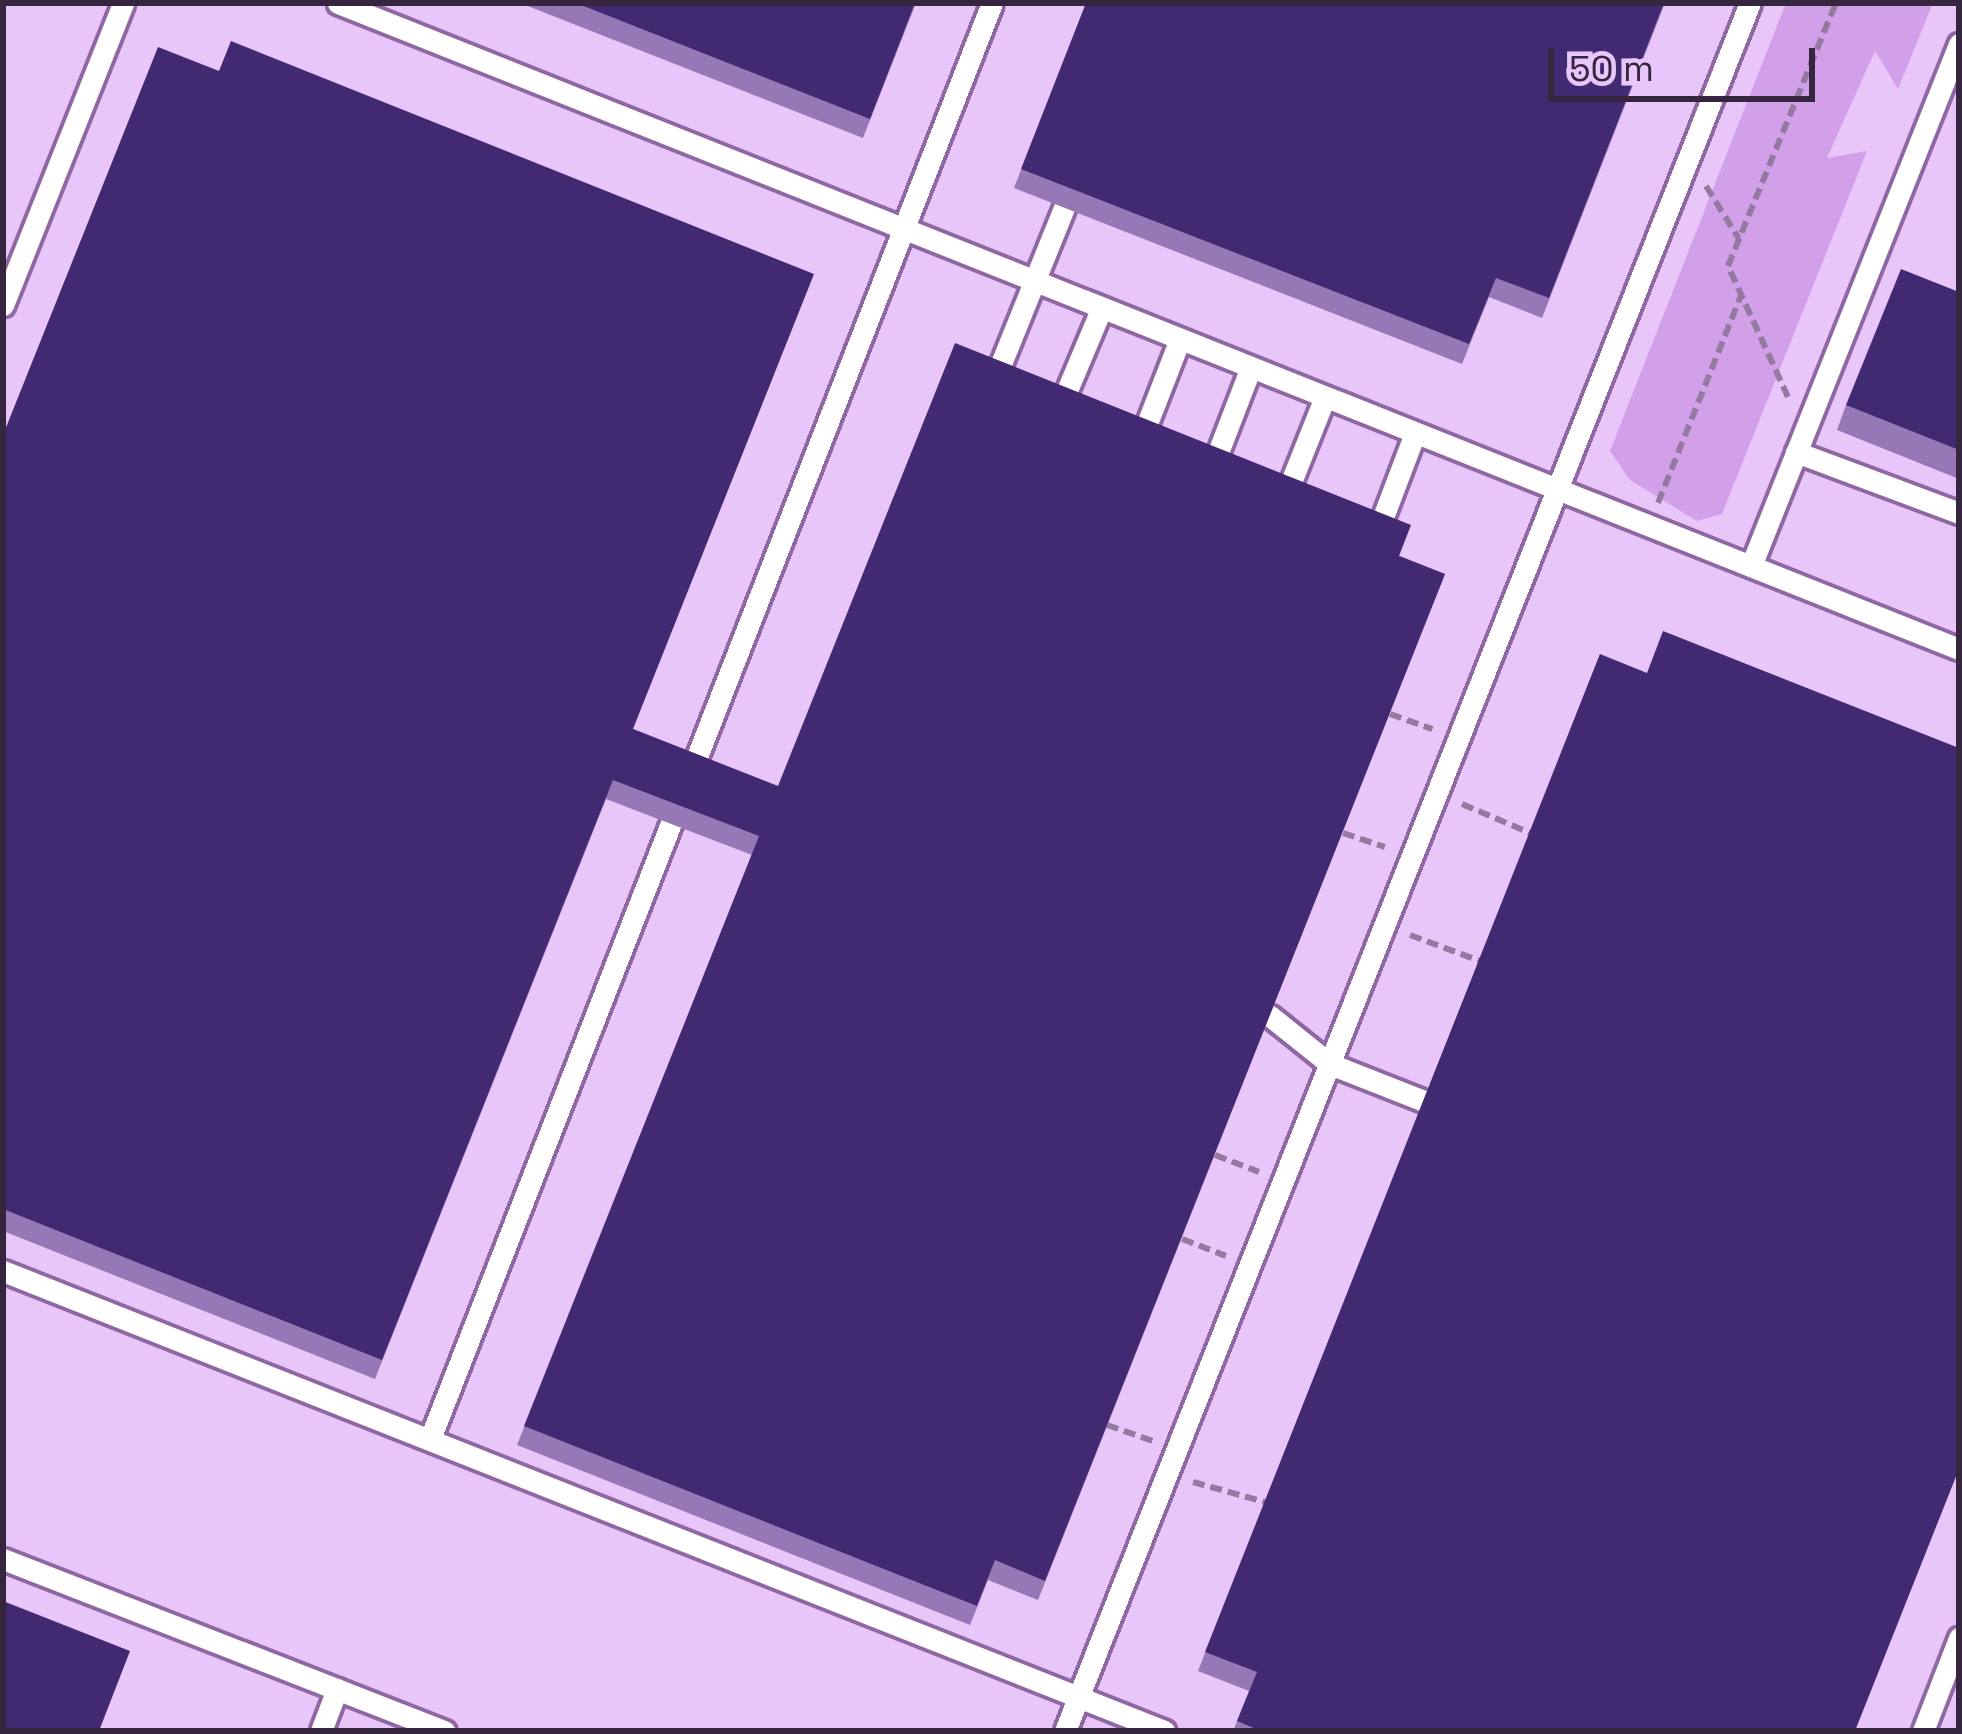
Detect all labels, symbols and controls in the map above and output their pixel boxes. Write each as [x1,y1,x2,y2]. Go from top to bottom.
scale bar [1554,24,1821,98]
text: 50 m [1569,46,1654,92]

